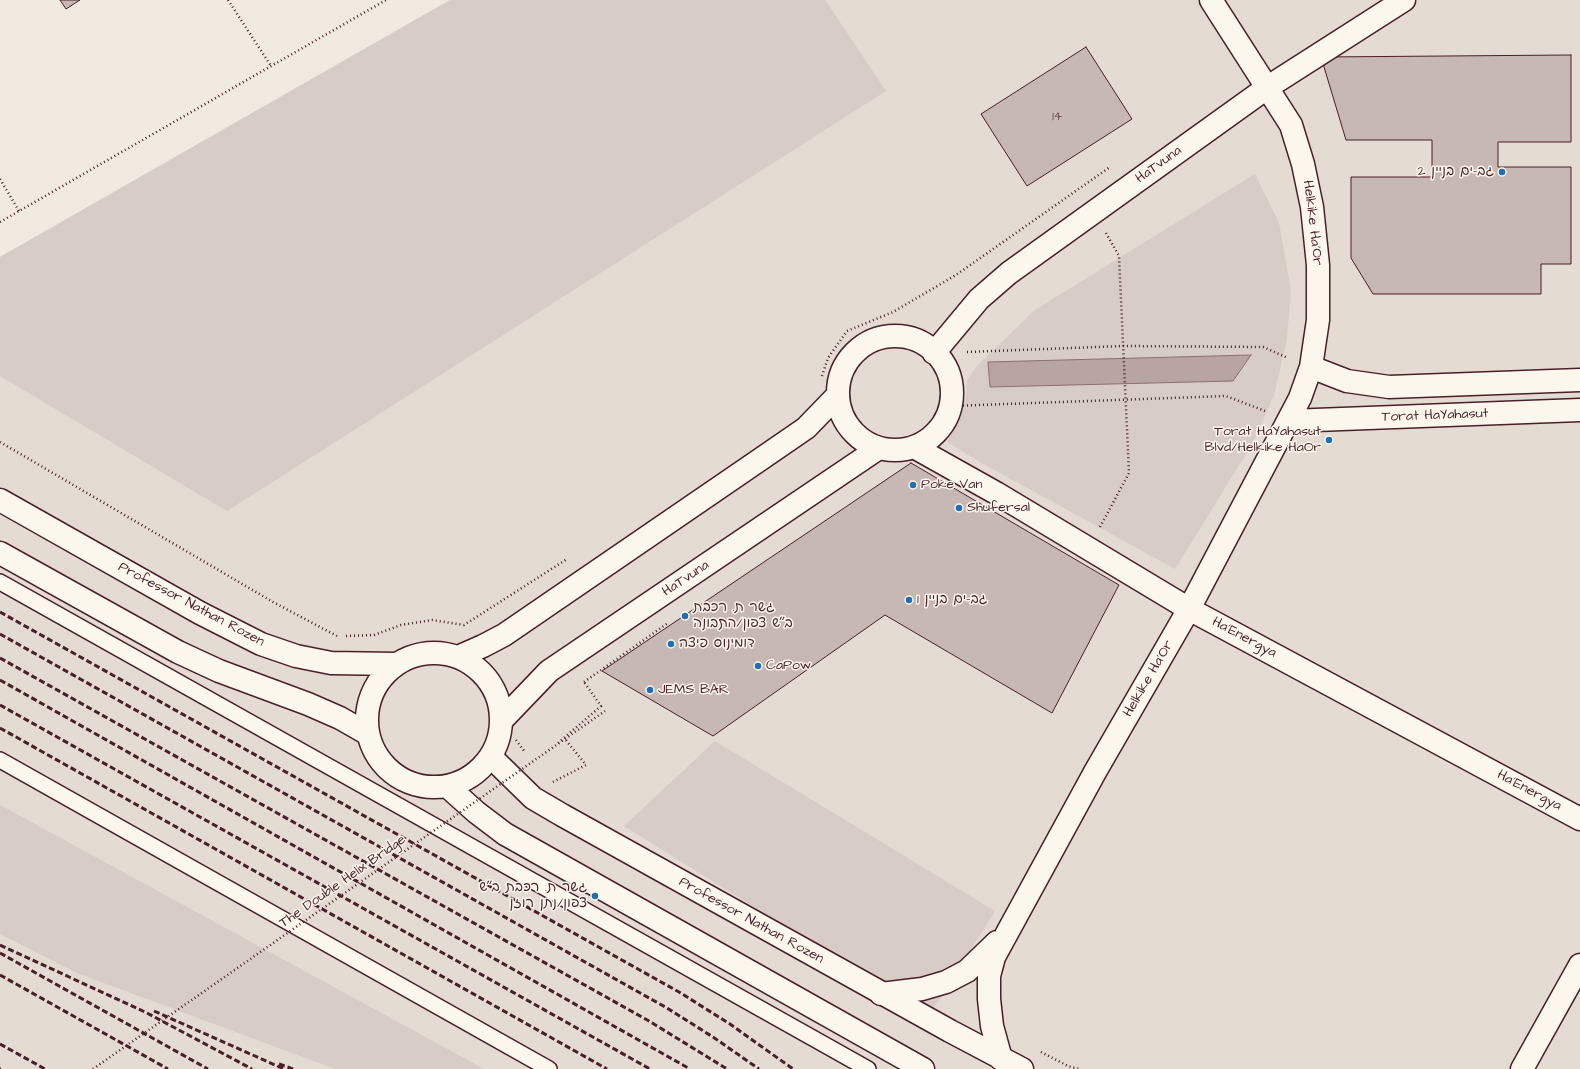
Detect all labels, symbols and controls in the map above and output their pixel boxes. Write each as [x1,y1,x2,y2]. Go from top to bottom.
house number: 14 [1052,110,1062,124]
street label: HaTvuna [1133,143,1185,187]
place label: גב-ים בניין 2 [1417,164,1494,180]
marker: גב-ים בניין 2 [1497,167,1507,177]
street label: Helkike Ha'Or [1298,179,1326,267]
street label: Torat HaYahasut [1381,406,1489,426]
place label: Torat HaYahasut Blvd/Helkike HaOr [1205,424,1321,456]
marker: Torat HaYahasut Blvd/Helkike HaOr [1324,435,1334,445]
place label: Poke Van [921,477,982,493]
marker: Poke Van [908,480,918,490]
place label: Shufersal [967,500,1030,516]
marker: Shufersal [954,503,964,513]
street label: HaTvuna [659,557,713,601]
street label: Professor Nathan Rozen [115,559,267,651]
place label: גב-ים בניין 1 [917,592,987,608]
marker: גב-ים בניין 1 [904,595,914,605]
place label: גשר ת. רכבת ב״ש צפון/התבונה [693,600,793,632]
marker: גשר ת. רכבת ב״ש צפון/התבונה [680,611,690,621]
street label: Ha'Energya [1209,614,1279,662]
place label: דומינוס פיצה [679,636,755,652]
street label: Helkike Ha'Or [1120,638,1178,720]
marker: דומינוס פיצה [666,639,676,649]
place label: CaPow [766,658,811,674]
marker: CaPow [753,661,763,671]
place label: JEMS BAR [658,682,729,698]
marker: JEMS BAR [645,685,655,695]
street label: Ha'Energya [1494,767,1564,815]
street label: The Double Helix Bridge [277,832,409,932]
street label: Professor Nathan Rozen [676,874,826,968]
place label: גשר ת. רכבת ב״ש צפון/נתן רוזן [479,880,587,912]
marker: גשר ת. רכבת ב״ש צפון/נתן רוזן [590,891,600,901]

